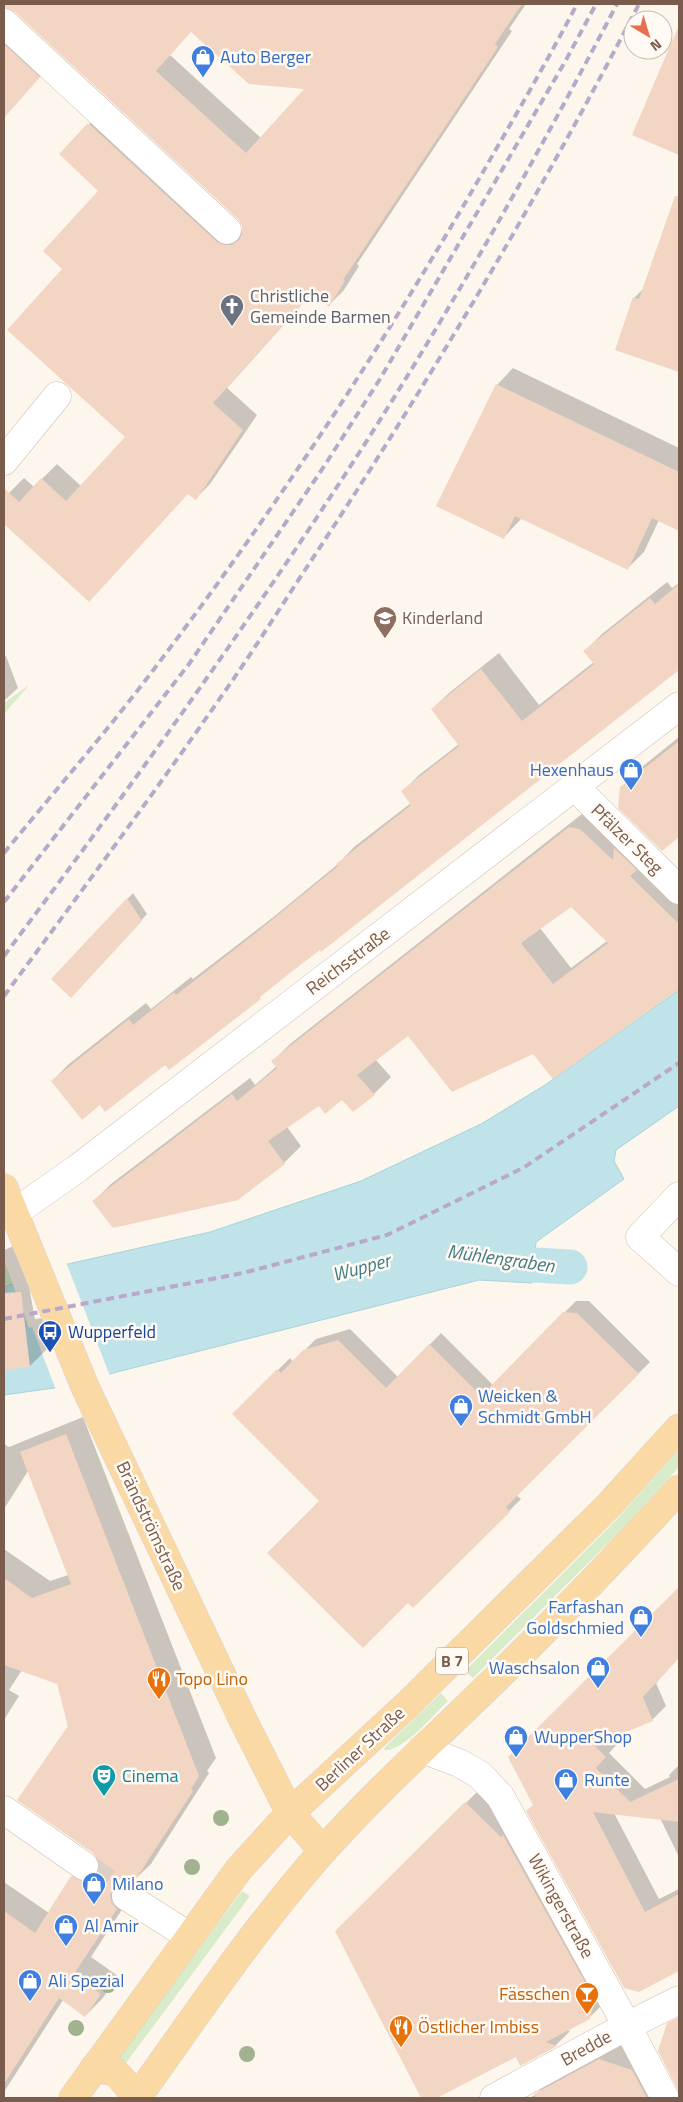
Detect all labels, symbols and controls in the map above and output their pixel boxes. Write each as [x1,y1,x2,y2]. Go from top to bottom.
north arrow [623,10,673,60]
text: N [646,34,667,57]
place label: Auto Berger [220,43,311,70]
shop icon: Auto Berger [190,44,216,78]
place label: Christliche Gemeinde Barmen [250,282,391,330]
church icon: Christliche Gemeinde Barmen [219,293,245,327]
place label: Kinderland [402,604,483,631]
school or university icon: Kinderland [372,605,398,639]
place label: Hexenhaus [530,756,614,783]
shop icon: Hexenhaus [618,757,644,791]
street label: Pfälzer Steg [585,797,670,880]
street label: Reichsstraße [300,920,395,1001]
water label: Mühlengraben [446,1236,557,1279]
water label: Wupper [329,1244,395,1288]
place label: Wupperfeld [68,1318,156,1345]
bus stop icon: Wupperfeld [37,1319,63,1353]
place label: Weicken & Schmidt GmbH [478,1382,592,1430]
shop icon: Weicken & Schmidt GmbH [448,1393,474,1427]
street label: Brändströmstraße [110,1457,193,1595]
place label: Farfashan Goldschmied [526,1593,624,1641]
shop icon: Farfashan Goldschmied [628,1604,654,1638]
road number: B 7 [436,1648,468,1674]
place label: Waschsalon [489,1654,580,1681]
shop icon: Waschsalon [585,1655,611,1689]
place label: Topo Lino [176,1665,248,1692]
restaurant icon: Topo Lino [146,1666,172,1700]
street label: Berliner Straße [309,1700,411,1797]
place label: WupperShop [534,1723,632,1750]
shop icon: WupperShop [503,1724,529,1758]
place label: Cinema [122,1762,179,1789]
theatre icon: Cinema [91,1763,117,1797]
place label: Runte [584,1766,630,1793]
shop icon: Runte [553,1767,579,1801]
street label: Wikingerstraße [521,1848,601,1963]
place label: Milano [112,1870,163,1897]
shop icon: Milano [81,1871,107,1905]
place label: Al Amir [84,1912,139,1939]
shop icon: Al Amir [53,1913,79,1947]
place label: Ali Spezial [48,1967,124,1994]
shop icon: Ali Spezial [17,1968,43,2002]
place label: Fässchen [499,1980,570,2007]
bar icon: Fässchen [574,1981,600,2015]
place label: Östlicher Imbiss [418,2013,539,2040]
restaurant icon: Östlicher Imbiss [388,2014,414,2048]
street label: Bredde [555,2023,616,2073]

